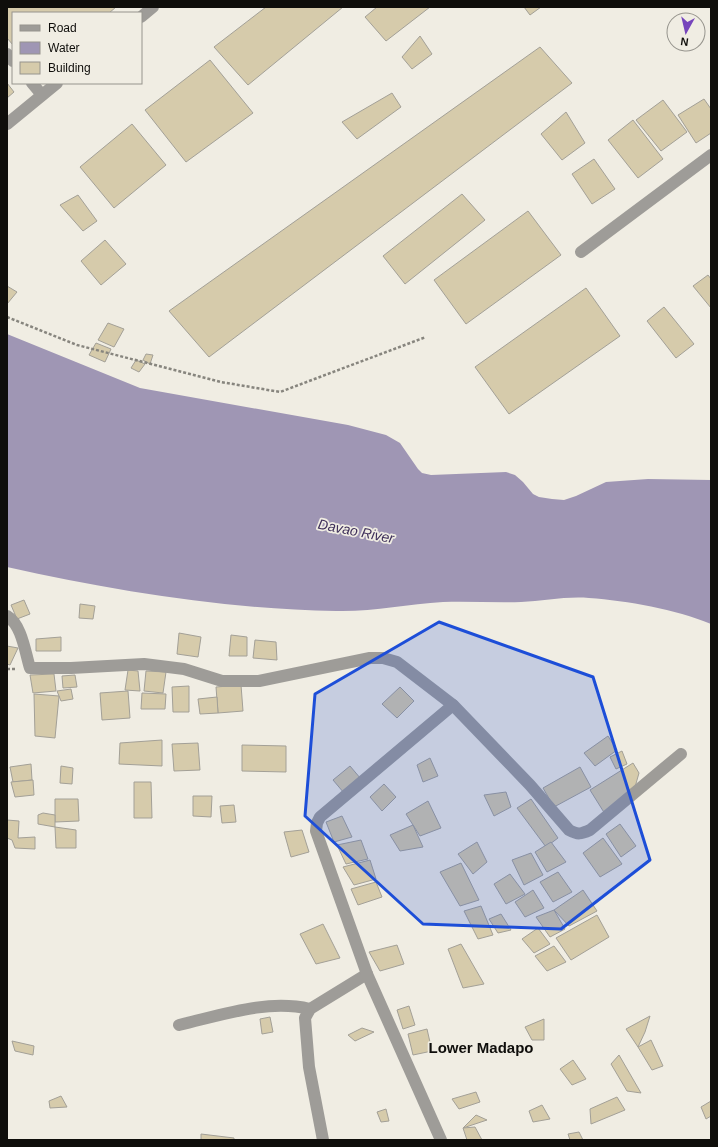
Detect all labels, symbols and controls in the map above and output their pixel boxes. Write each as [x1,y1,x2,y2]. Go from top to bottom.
legend [12,12,142,84]
north arrow [666,12,706,52]
text: Road [48,21,77,35]
text: N [680,35,689,48]
text: Water [48,41,80,55]
text: Building [48,61,91,75]
water label: Davao River [317,516,397,546]
district label: Lower Madapo [428,1039,534,1056]

